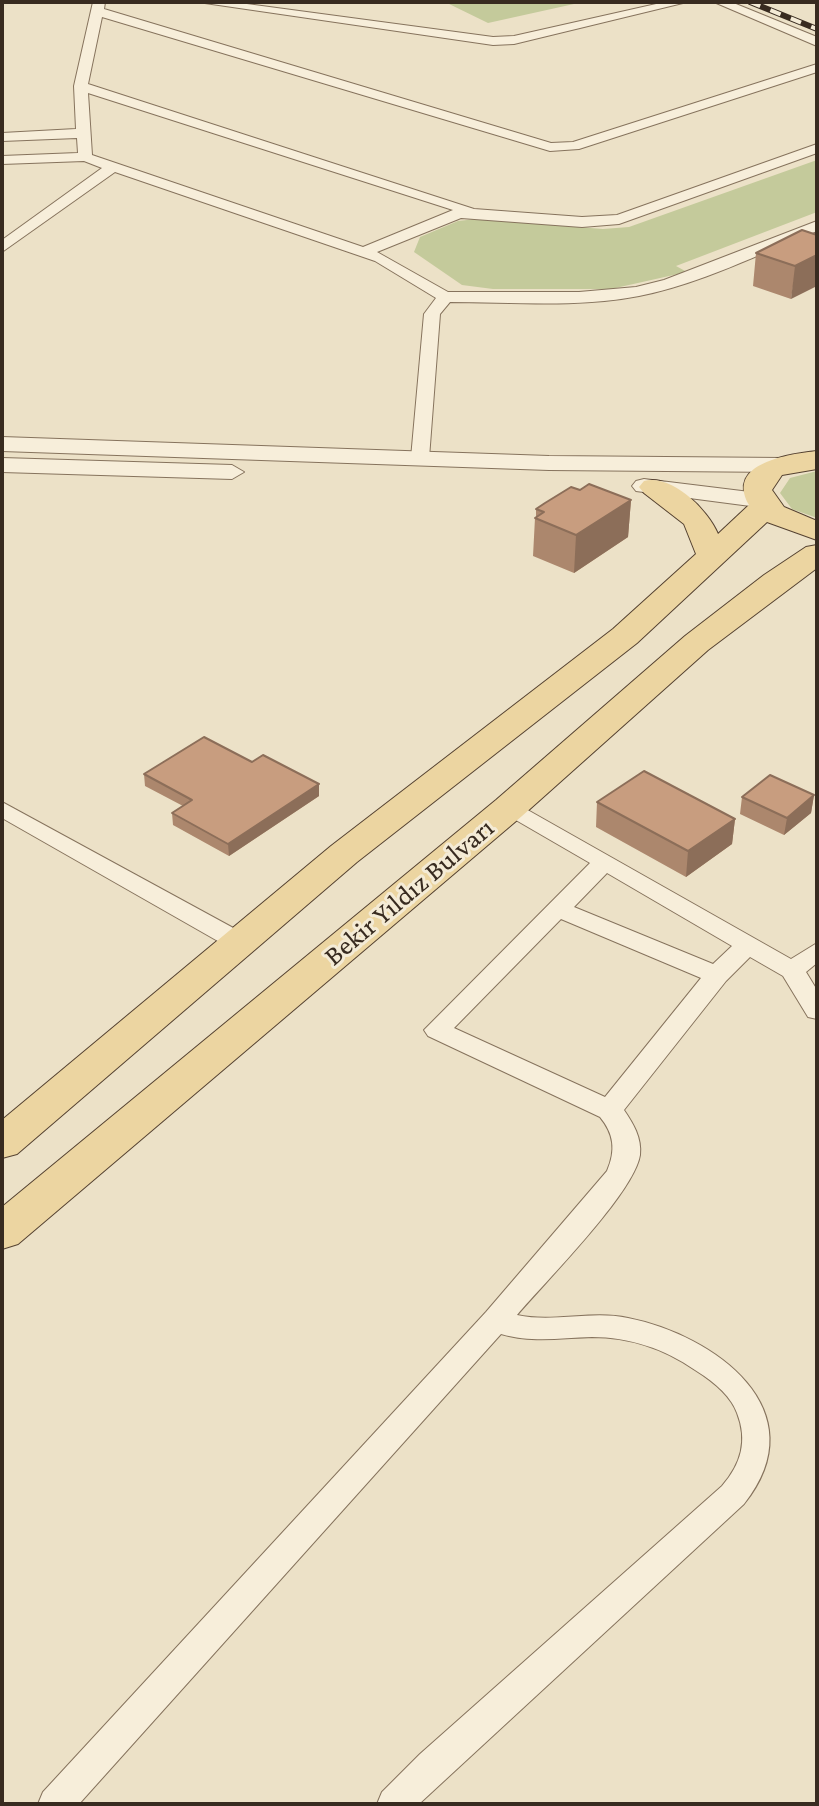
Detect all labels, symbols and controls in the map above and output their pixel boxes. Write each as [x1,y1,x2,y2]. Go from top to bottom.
street label: Bekir Yıldız Bulvarı [317,811,501,973]

